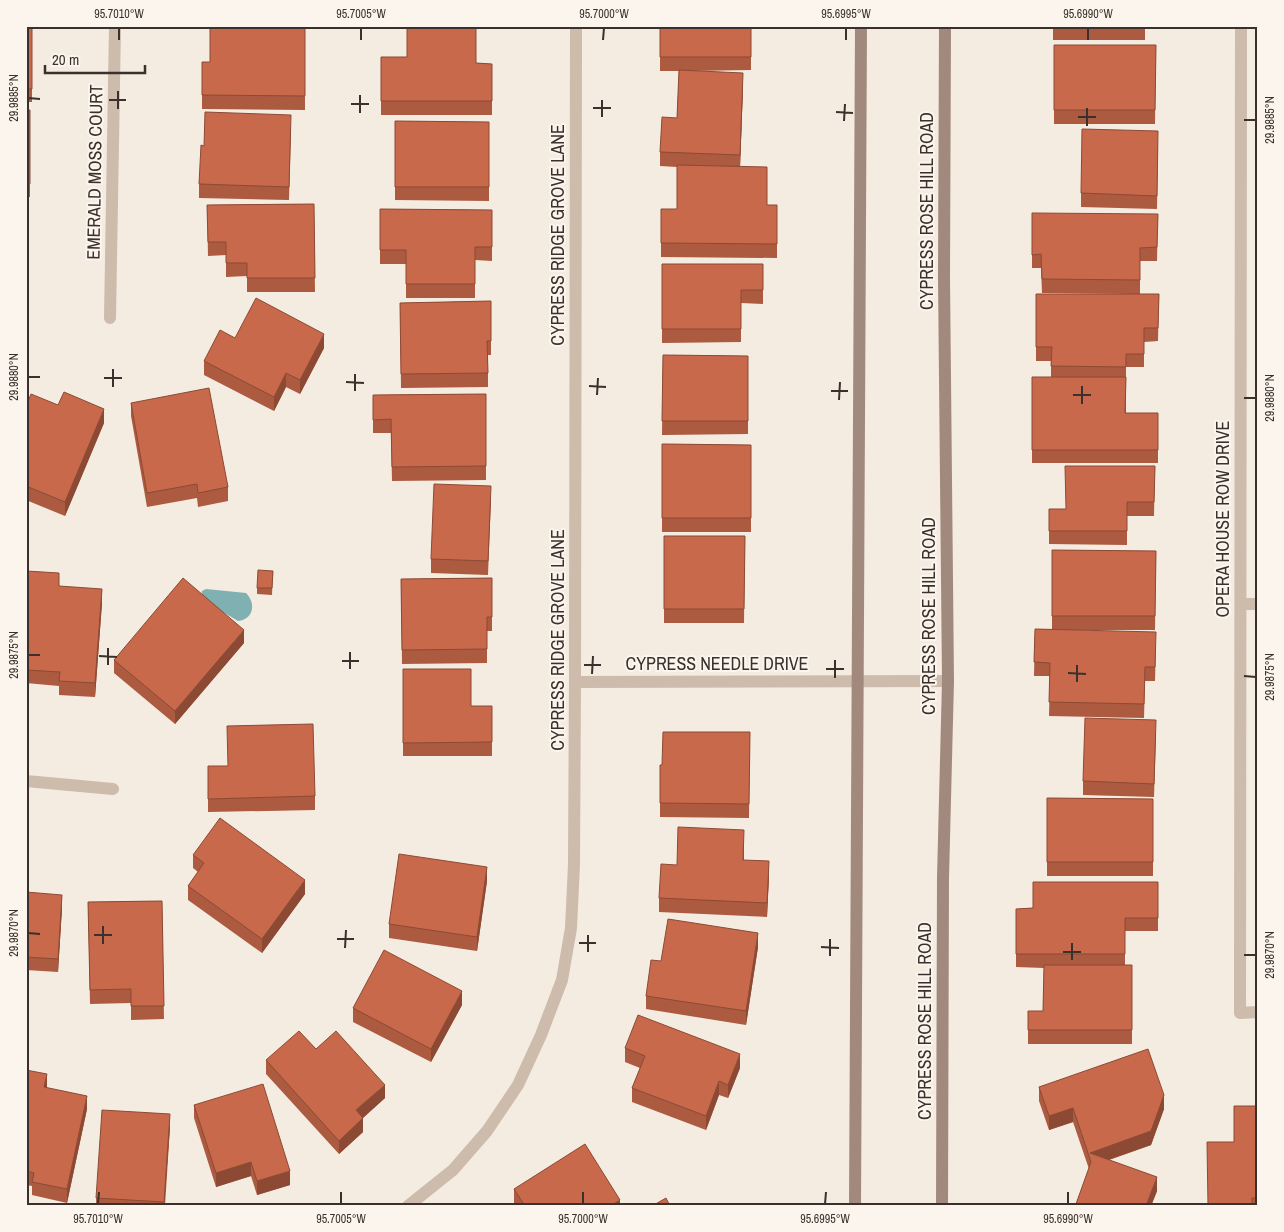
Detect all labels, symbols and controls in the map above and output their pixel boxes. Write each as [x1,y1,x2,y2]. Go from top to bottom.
text: 95.7010°W [94,6,145,22]
text: 95.7005°W [336,6,387,22]
text: 95.7000°W [579,6,630,22]
text: 95.6995°W [821,6,872,22]
text: 95.6990°W [1063,6,1114,22]
scale bar [45,42,145,74]
text: 20 m [52,49,79,70]
text: 29.9885°N [6,74,22,122]
street label: EMERALD MOSS COURT [80,84,109,260]
text: 29.9885°N [1262,96,1278,144]
street label: CYPRESS ROSE HILL ROAD [914,112,939,310]
street label: CYPRESS RIDGE GROVE LANE [545,124,570,346]
text: 29.9880°N [6,353,22,401]
text: 29.9880°N [1262,374,1278,422]
street label: OPERA HOUSE ROW DRIVE [1210,421,1235,617]
street label: CYPRESS ROSE HILL ROAD [916,517,941,715]
street label: CYPRESS RIDGE GROVE LANE [545,529,570,751]
text: 29.9875°N [6,631,22,679]
street label: CYPRESS NEEDLE DRIVE [626,651,808,676]
text: 29.9875°N [1262,653,1278,701]
text: 29.9870°N [6,909,22,957]
street label: CYPRESS ROSE HILL ROAD [912,922,937,1120]
text: 29.9870°N [1262,931,1278,979]
text: 95.7010°W [73,1211,124,1227]
text: 95.7005°W [316,1211,367,1227]
text: 95.7000°W [558,1211,609,1227]
text: 95.6995°W [800,1211,851,1227]
text: 95.6990°W [1043,1211,1094,1227]

